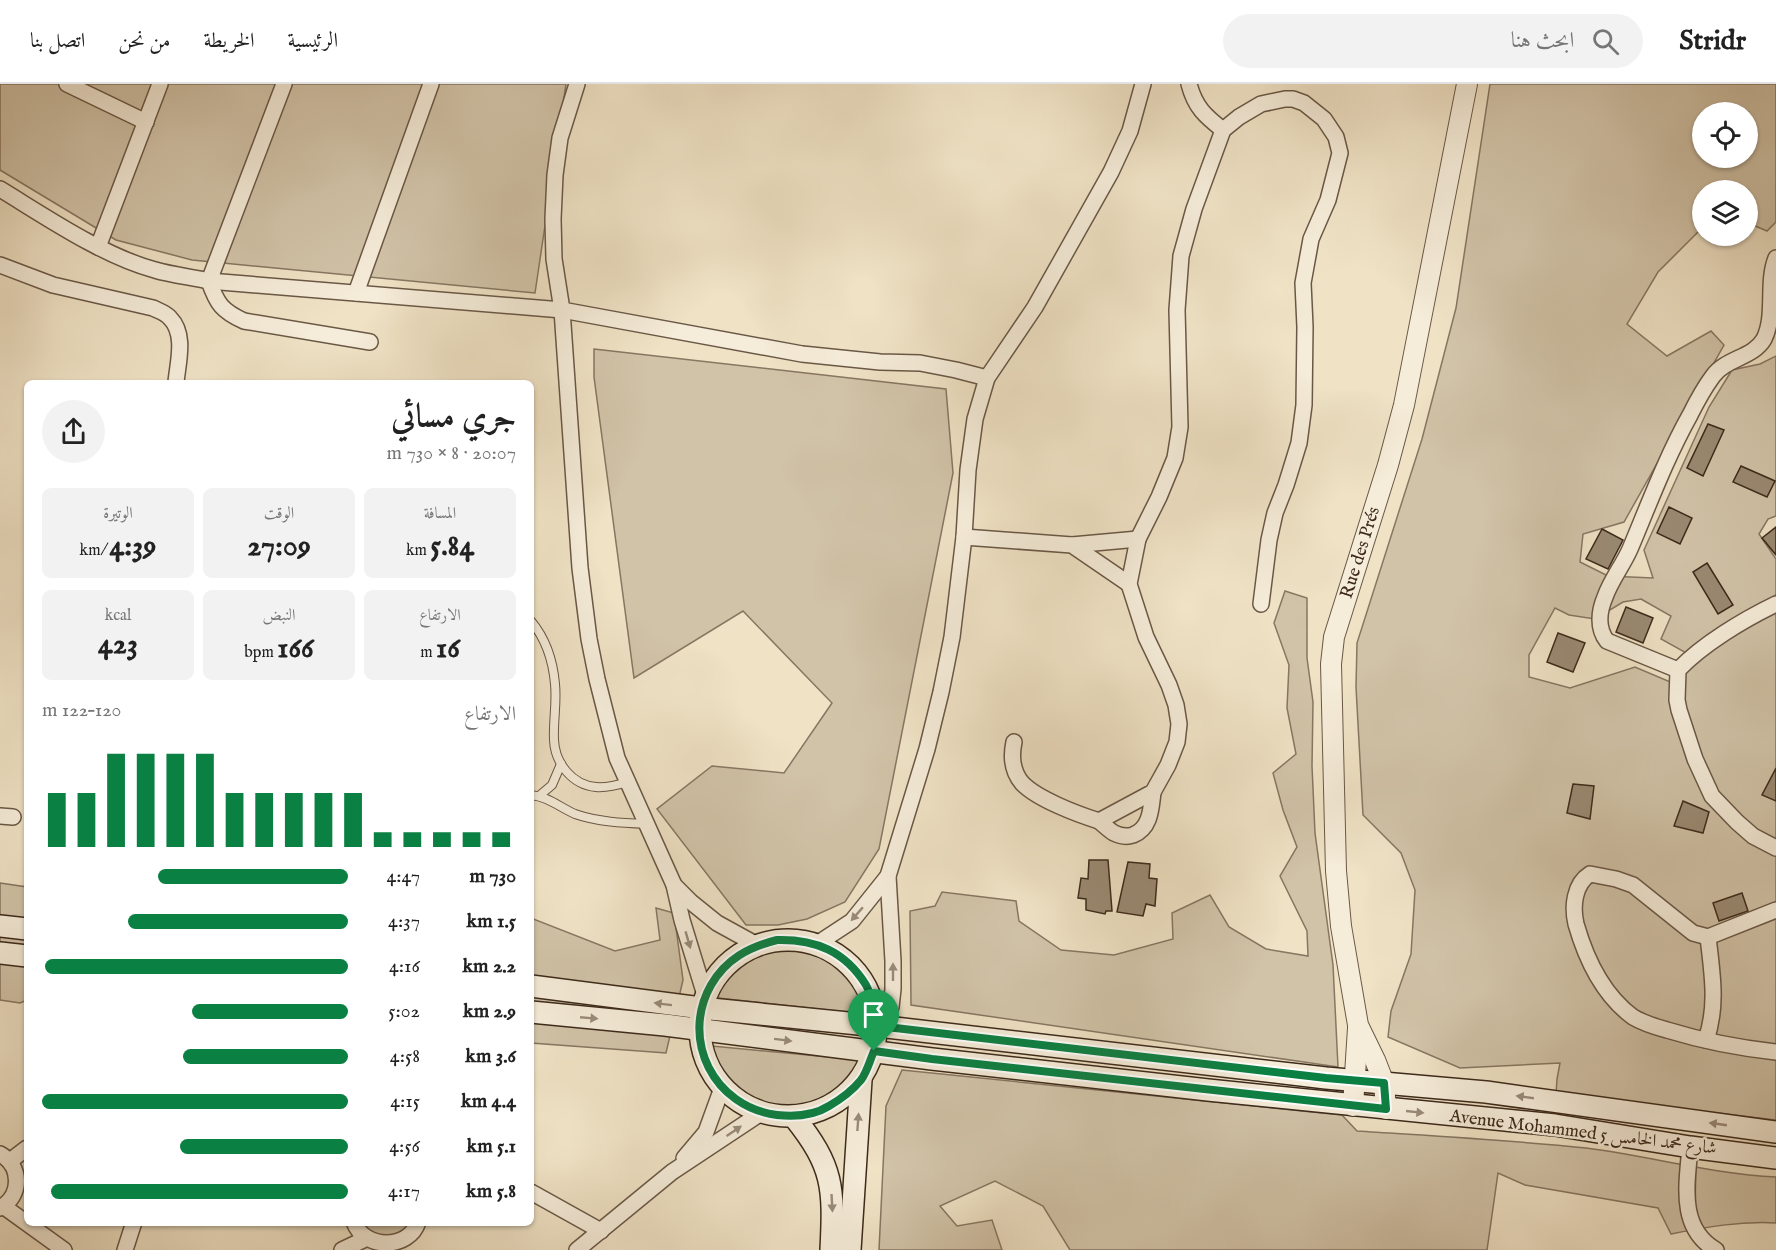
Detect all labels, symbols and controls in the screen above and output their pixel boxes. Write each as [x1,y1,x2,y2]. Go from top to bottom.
search box [1223,14,1643,68]
text: Stridr [1679,24,1746,59]
icon: search [1589,25,1622,58]
text: ابحث هنا [1511,27,1574,55]
text: اتصل بنا [30,28,85,55]
text: من نحن [118,28,170,55]
text: الخريطة [203,28,255,55]
text: الرئيسية [288,28,338,55]
map controls [1692,102,1758,246]
button: locate [1692,102,1758,168]
button: layers [1692,180,1758,246]
text: جري مسائي [391,397,516,439]
button: share [42,400,105,463]
text: 20:07 · 8 × 730 m [387,441,516,466]
text: الوتيرة [103,504,133,524]
text: الوقت [264,504,294,524]
text: المسافة [424,504,456,524]
street label: Rue des Prés [1335,504,1386,601]
text: 4:39 [109,528,156,566]
text: 27:09 [247,528,311,566]
text: 5.84 [430,528,474,566]
text: /km [80,541,109,561]
text: km [406,541,430,561]
text: kcal [105,606,131,626]
text: النبض [263,606,295,626]
text: الارتفاع [419,606,461,626]
text: 423 [98,626,138,664]
text: 166 [277,630,314,668]
text: 16 [436,630,460,668]
text: bpm [244,643,277,663]
text: m [420,643,436,663]
text: 120–122 m [42,698,121,723]
text: الارتفاع [464,702,516,727]
text: 4:47 [386,864,420,889]
text: 730 m [470,864,516,889]
one-way arrow [851,906,864,921]
text: 4:37 [388,909,420,934]
text: 1.5 km [466,909,516,934]
one-way arrow [684,932,693,950]
text: 4:16 [389,954,420,979]
text: 2.2 km [462,954,516,979]
one-way arrow [888,962,898,981]
pin [848,989,899,1051]
icon: arrive [857,998,890,1031]
text: 5:02 [388,999,420,1024]
text: 2.9 km [463,999,516,1024]
one-way arrow [653,999,672,1008]
one-way arrow [580,1013,599,1023]
one-way arrow [773,1035,792,1045]
text: 4:58 [390,1044,420,1069]
text: 3.6 km [465,1044,516,1069]
text: 4:15 [390,1089,420,1114]
text: 4.4 km [461,1089,516,1114]
one-way arrow [1515,1092,1534,1101]
street label: Avenue Mohammed 5 شارع محمد الخامس [1447,1105,1718,1163]
one-way arrow [1405,1107,1424,1117]
one-way arrow [854,1112,863,1131]
one-way arrow [1708,1119,1727,1128]
one-way arrow [726,1126,742,1137]
text: 4:56 [389,1134,420,1159]
text: 5.1 km [466,1134,516,1159]
text: 4:17 [388,1179,420,1204]
text: 5.8 km [466,1179,516,1204]
one-way arrow [828,1193,837,1212]

